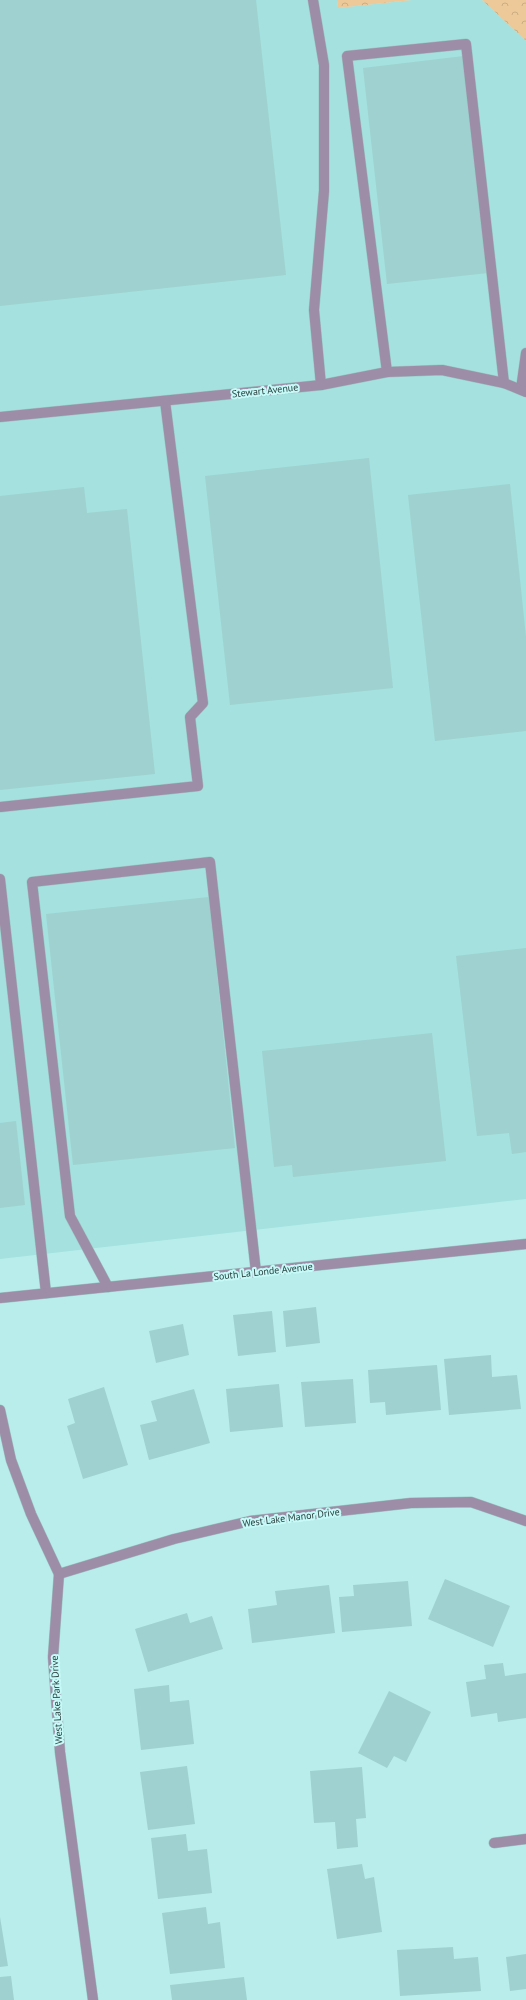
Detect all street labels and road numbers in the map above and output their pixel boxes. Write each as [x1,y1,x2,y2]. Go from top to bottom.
street label: Stewart Avenue [231,381,299,400]
street label: South La Londe Avenue [213,1260,313,1283]
street label: West Lake Manor Drive [242,1505,340,1530]
street label: West Lake Park Drive [48,1655,65,1745]

